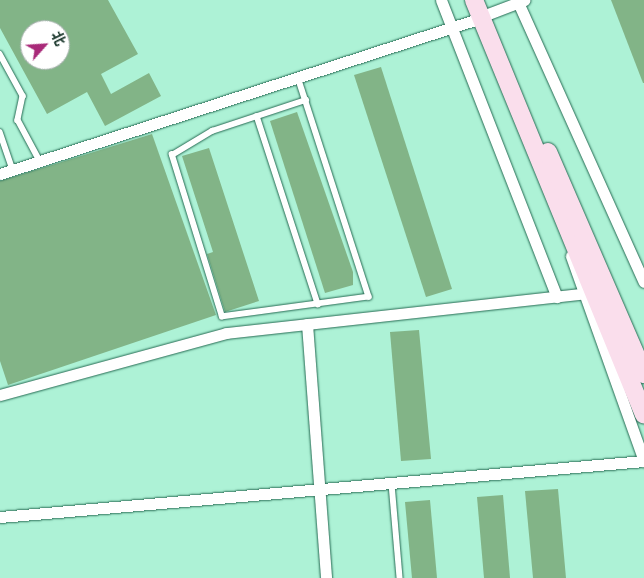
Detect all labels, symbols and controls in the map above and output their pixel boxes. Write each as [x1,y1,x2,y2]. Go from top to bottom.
north arrow [20,20,70,70]
text: 北 [46,28,70,49]

